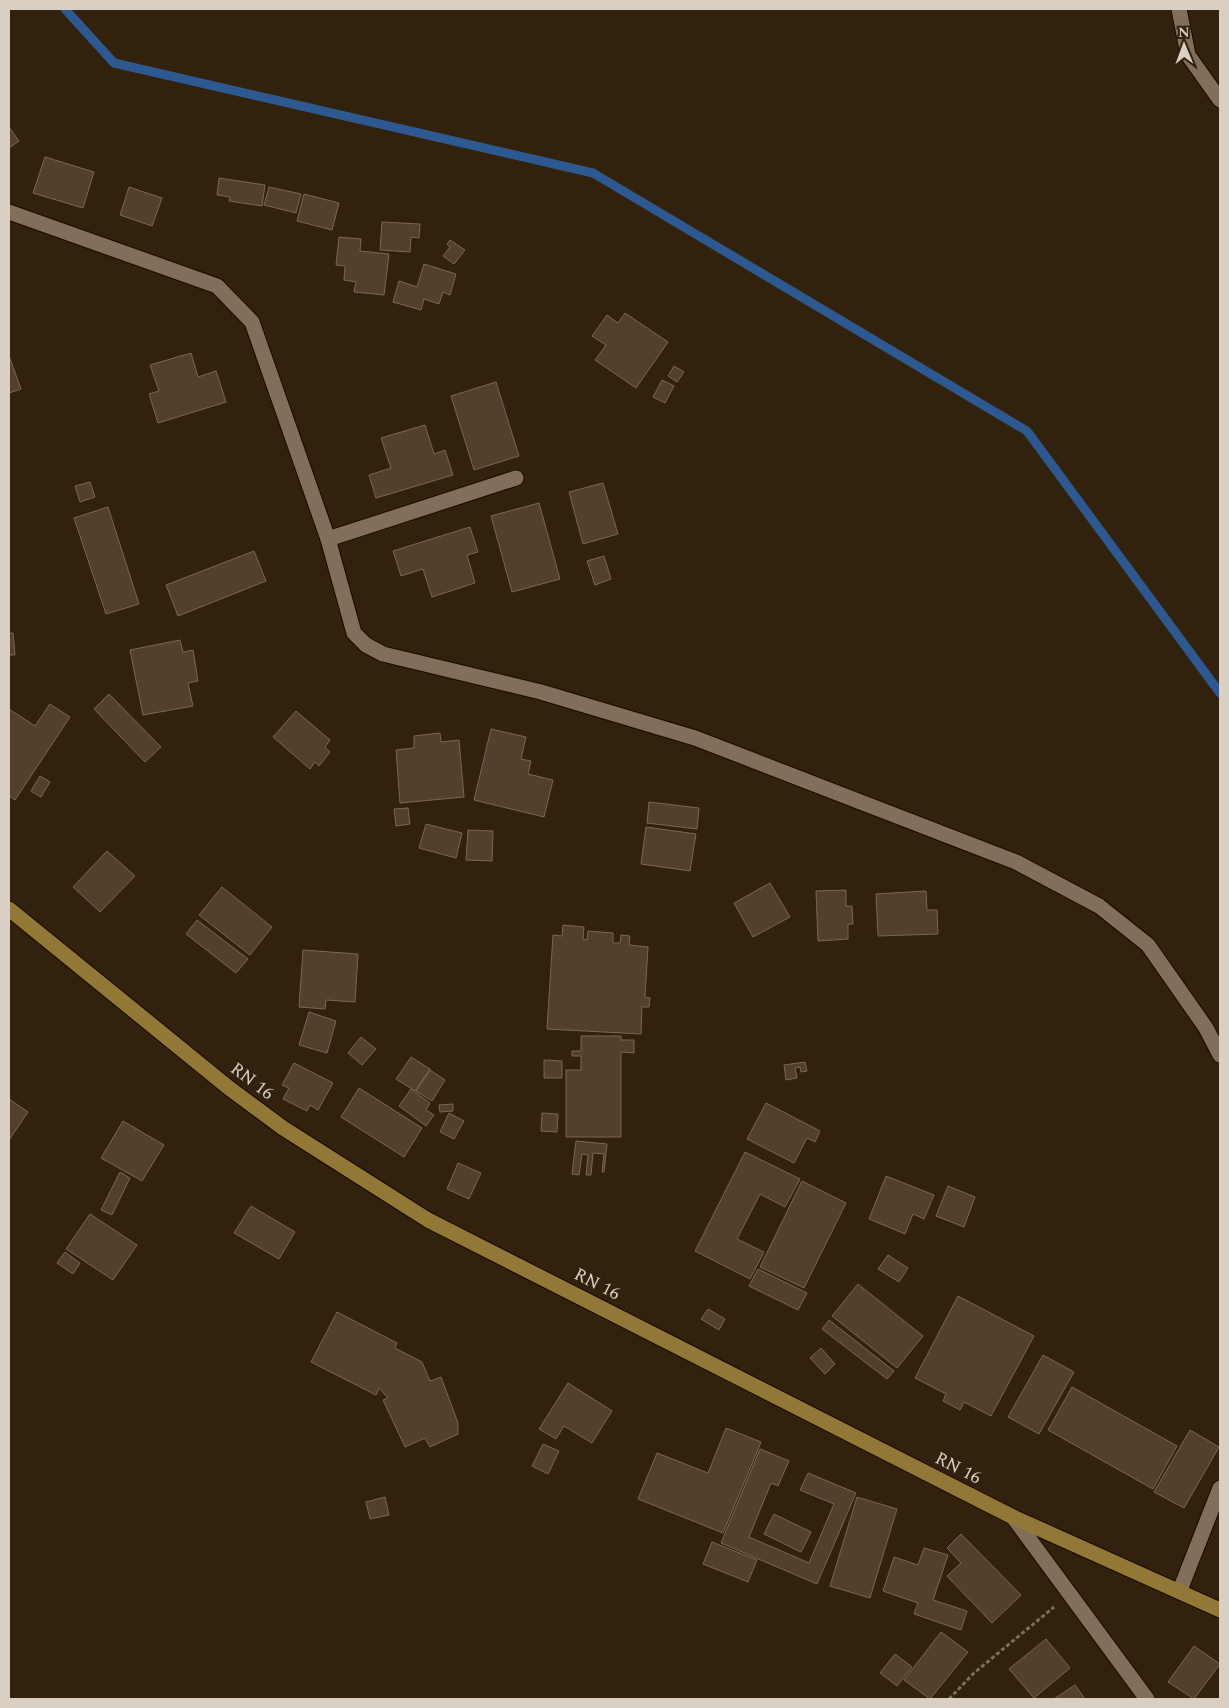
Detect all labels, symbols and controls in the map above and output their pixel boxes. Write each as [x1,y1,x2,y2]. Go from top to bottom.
north arrow [1159,20,1209,70]
text: N [1178,22,1190,43]
street label: RN 16 [224,1056,280,1106]
street label: RN 16 [569,1261,625,1307]
street label: RN 16 [930,1445,986,1491]

